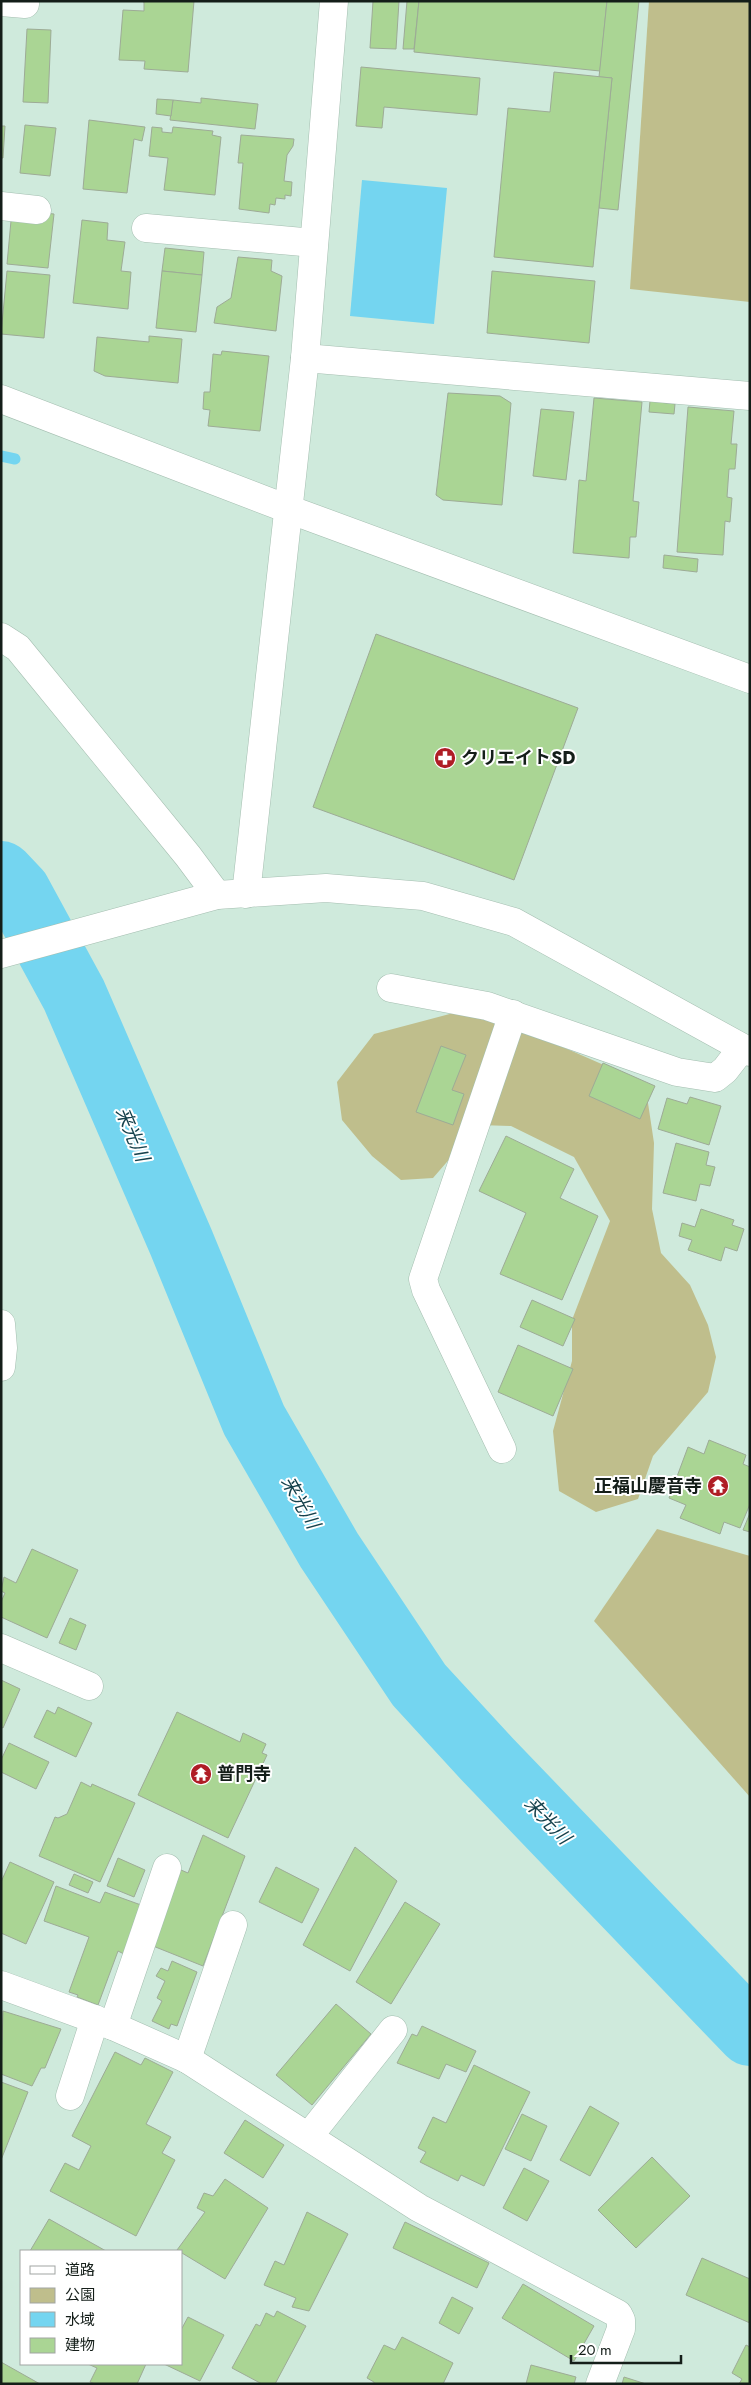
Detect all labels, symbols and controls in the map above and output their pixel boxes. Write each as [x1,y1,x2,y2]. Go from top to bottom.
place label: クリエイトSD [461,745,575,771]
pharmacy icon: クリエイトSD [433,746,457,770]
water label: 来光川 [109,1103,157,1168]
water label: 来光川 [275,1471,328,1535]
place label: 正福山慶音寺 [594,1473,702,1499]
temple icon: 正福山慶音寺 [706,1474,730,1498]
place label: 普門寺 [217,1761,271,1787]
temple icon: 普門寺 [189,1762,213,1786]
water label: 来光川 [518,1790,579,1852]
legend [20,2250,182,2365]
text: 道路 [65,2259,95,2281]
text: 公園 [65,2284,95,2306]
text: 水域 [65,2309,95,2331]
scale bar [571,2332,681,2364]
text: 建物 [65,2334,95,2356]
text: 20 m [578,2339,612,2361]

